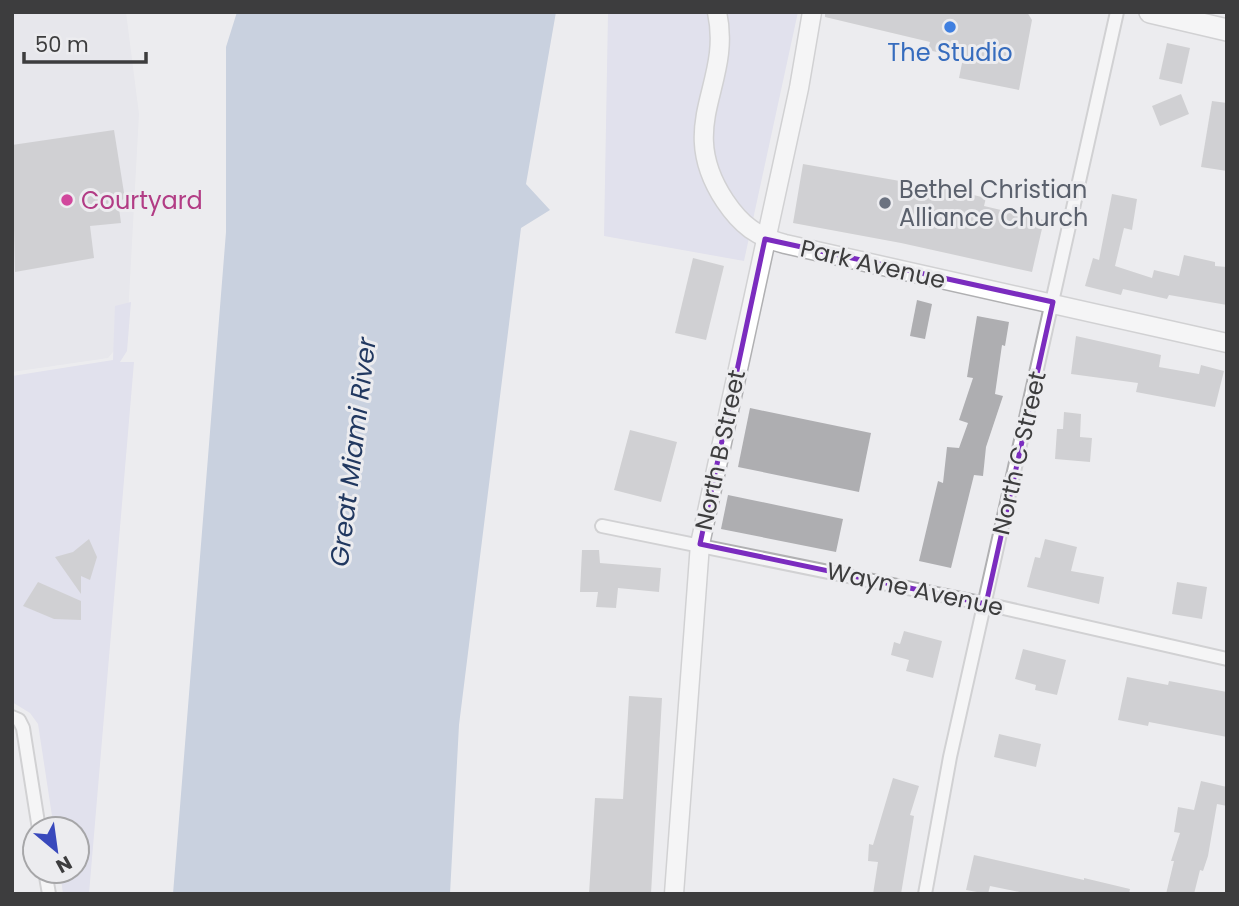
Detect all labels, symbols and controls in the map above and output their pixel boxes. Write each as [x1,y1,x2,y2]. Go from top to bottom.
marker: The Studio [942,19,958,35]
scale bar [24,21,147,65]
text: 50 m [35,30,89,59]
place label: The Studio [887,36,1013,69]
place label: Bethel Christian Alliance Church [899,173,1088,234]
place label: Courtyard [81,184,203,217]
marker: Courtyard [59,192,75,208]
marker: Bethel Christian Alliance Church [877,195,893,211]
street label: Park Avenue [797,231,949,297]
water label: Great Miami River [321,334,385,569]
street label: North B Street [687,367,753,533]
street label: North C Street [984,368,1054,538]
street label: Wayne Avenue [824,554,1006,624]
north arrow [21,815,91,885]
text: N [51,849,77,880]

